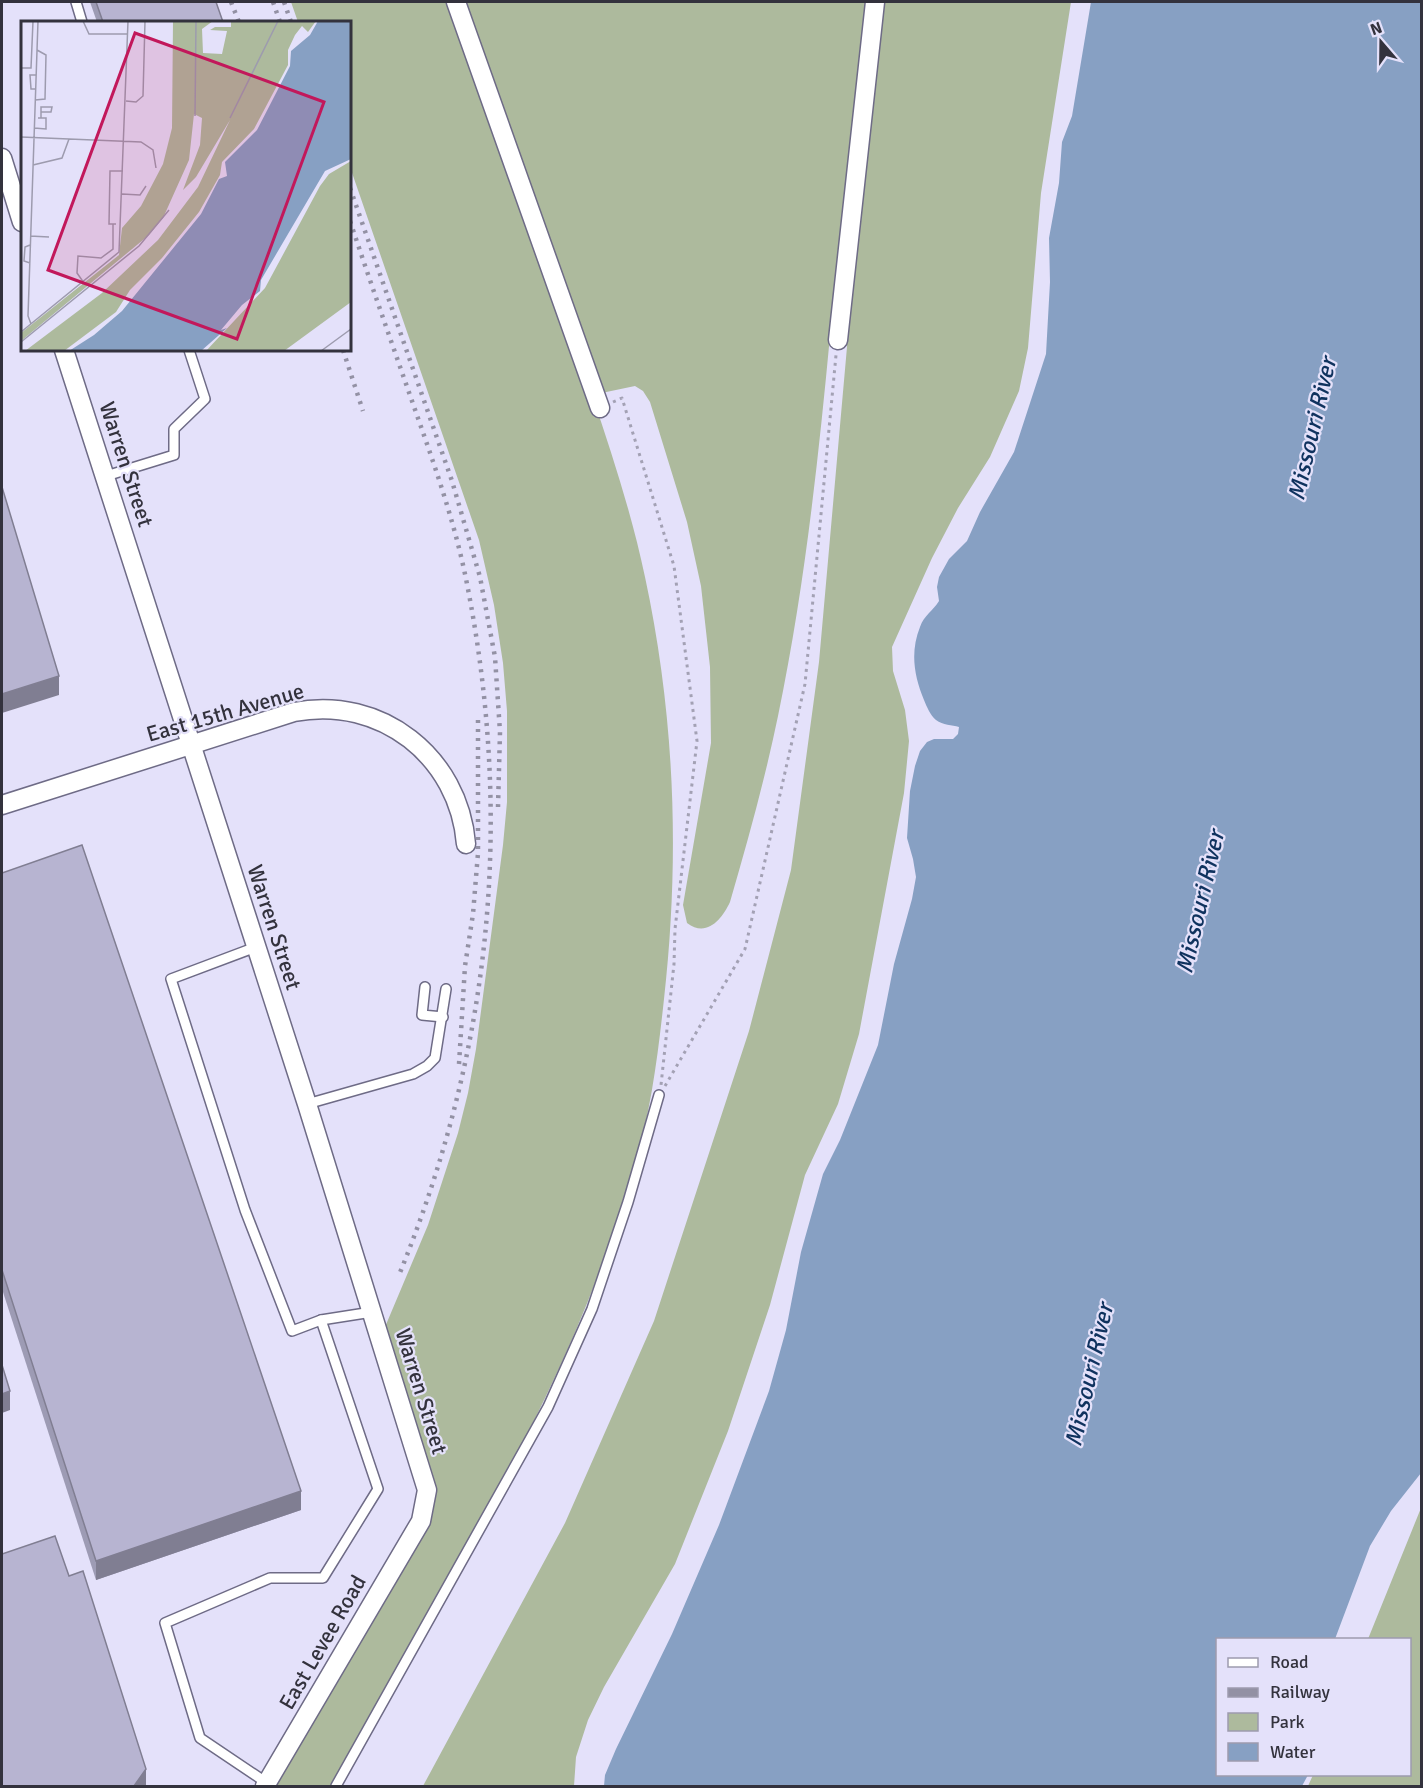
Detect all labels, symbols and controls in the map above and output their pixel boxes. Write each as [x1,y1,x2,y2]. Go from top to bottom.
north arrow [1351,12,1411,72]
text: N [1368,18,1385,40]
inset map [21,21,351,351]
water label: Missouri River [1281,352,1344,503]
street label: Warren Street [94,398,160,530]
street label: East 15th Avenue [143,677,307,748]
water label: Missouri River [1169,825,1232,976]
street label: Warren Street [242,861,308,993]
water label: Missouri River [1058,1298,1121,1449]
street label: Warren Street [390,1325,454,1458]
street label: East Levee Road [273,1570,372,1714]
legend [1216,1638,1411,1776]
text: Road [1270,1651,1309,1673]
text: Railway [1270,1681,1331,1703]
text: Park [1270,1711,1305,1733]
text: Water [1270,1741,1316,1763]

